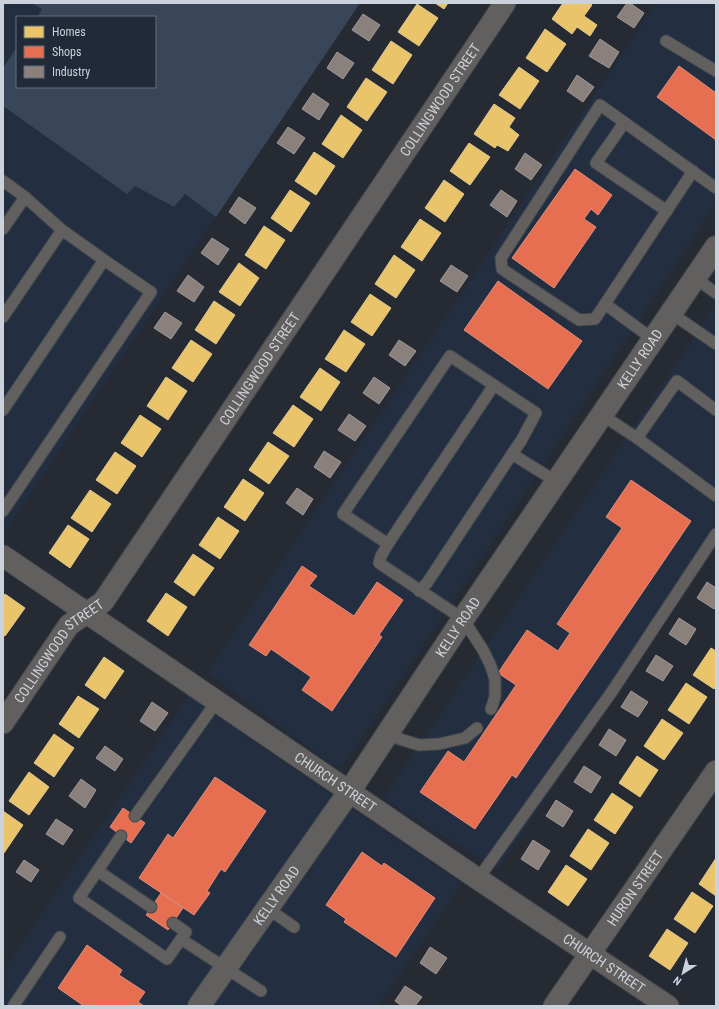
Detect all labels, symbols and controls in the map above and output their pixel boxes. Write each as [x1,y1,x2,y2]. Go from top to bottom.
legend [16,16,156,88]
text: Homes [52,25,86,39]
street label: COLLINGWOOD STREET [397,40,484,159]
text: Shops [52,45,81,59]
text: Industry [52,65,90,79]
street label: COLLINGWOOD STREET [216,309,303,428]
street label: KELLY ROAD [614,326,666,392]
street label: KELLY ROAD [432,594,484,660]
street label: COLLINGWOOD STREET [11,596,107,706]
street label: CHURCH STREET [292,749,379,815]
street label: HURON STREET [604,848,667,929]
street label: KELLY ROAD [250,863,303,928]
street label: CHURCH STREET [560,930,648,996]
north arrow [663,953,703,993]
text: N [671,973,684,988]

